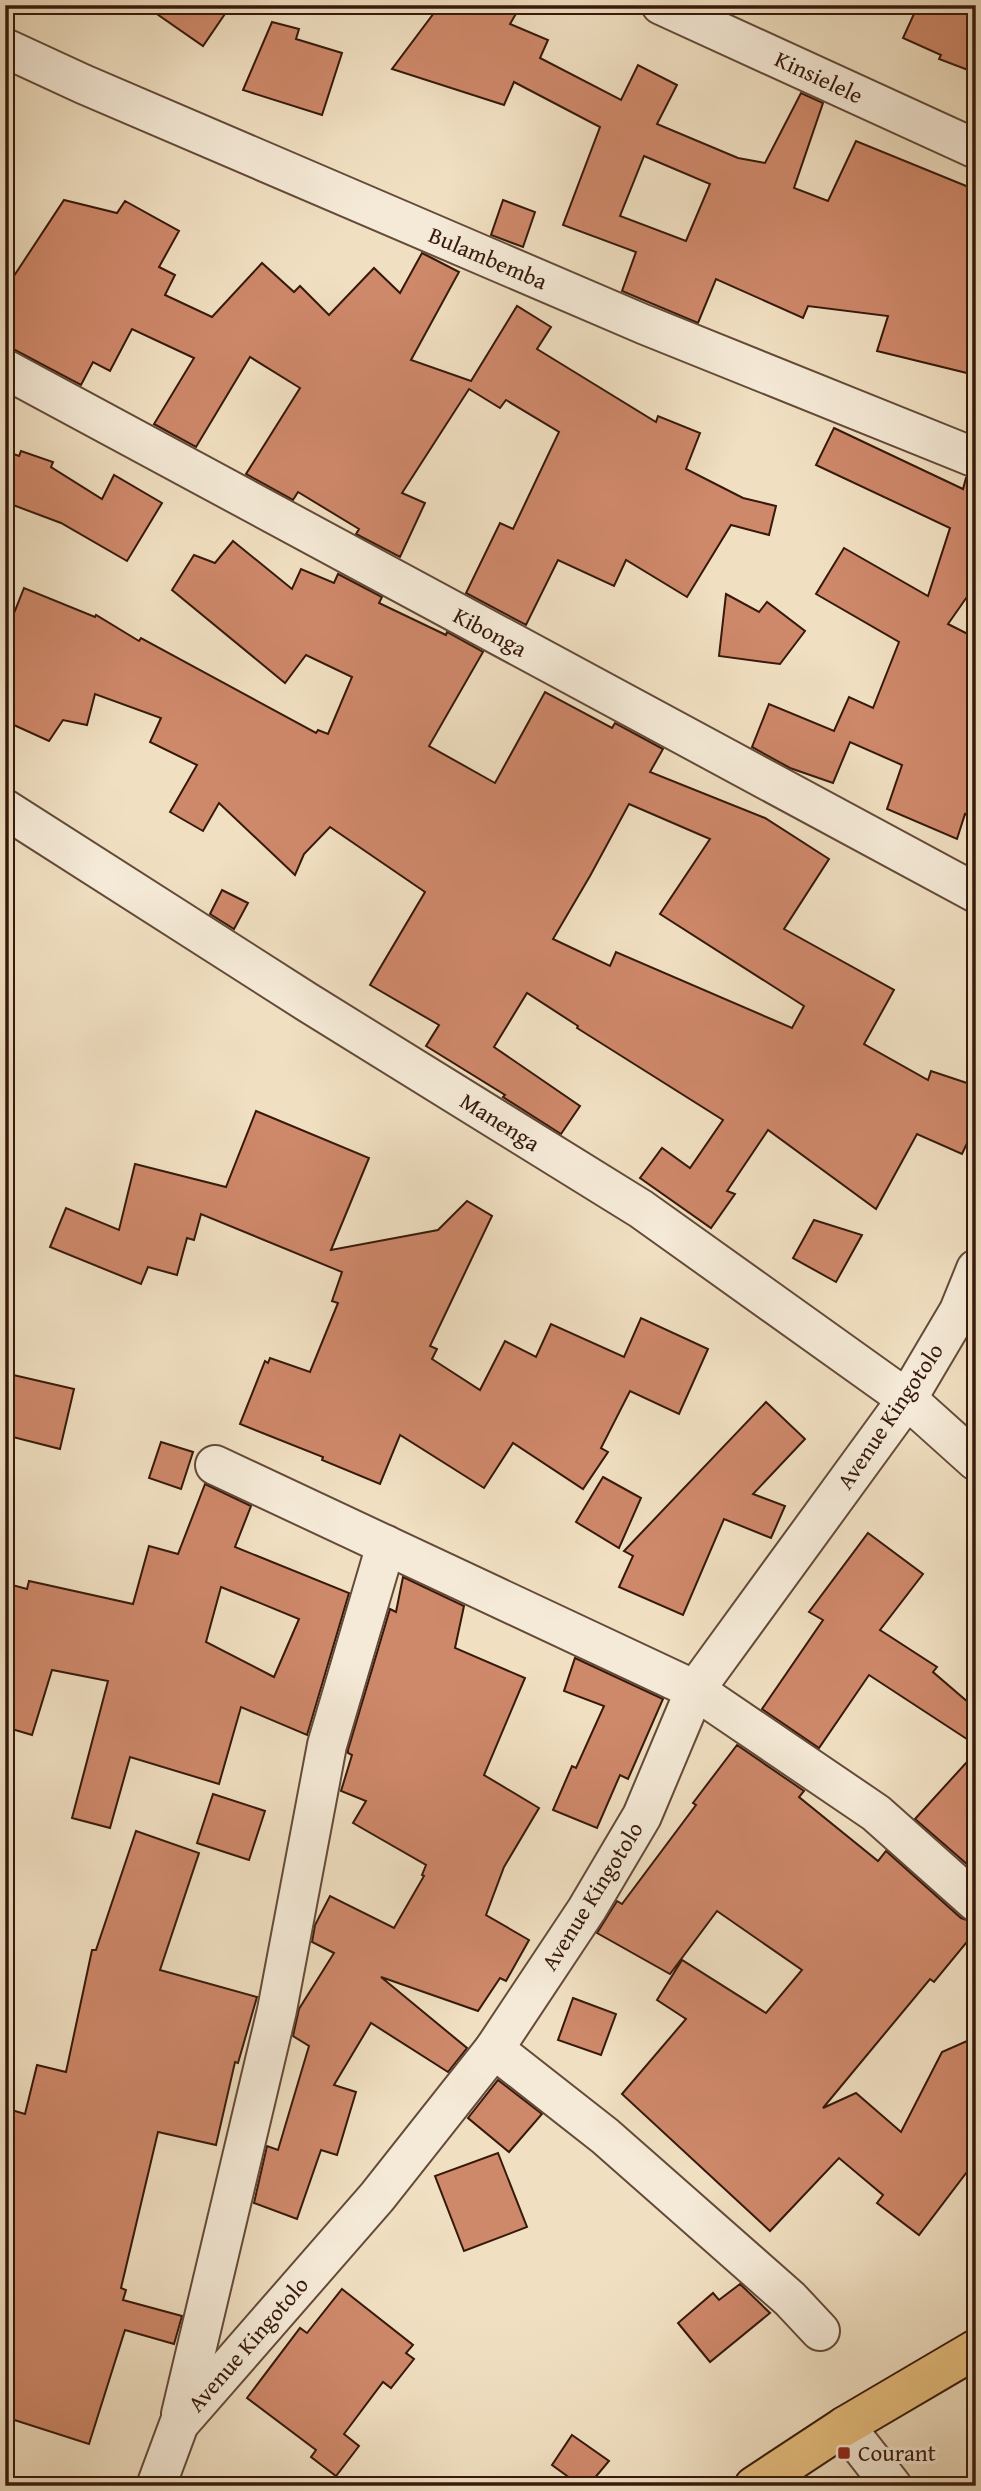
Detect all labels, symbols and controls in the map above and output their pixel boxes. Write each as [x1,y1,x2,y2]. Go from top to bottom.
street label: Kinsielele [770,42,869,111]
street label: Bulambemba [424,218,553,297]
street label: Kibonga [448,598,533,665]
street label: Manenga [454,1084,547,1159]
street label: Avenue Kingotolo [828,1336,951,1495]
street label: Avenue Kingotolo [533,1815,651,1977]
street label: Avenue Kingotolo [179,2269,316,2419]
place label: Courant [858,2436,936,2469]
marker: Courant [836,2445,852,2461]

